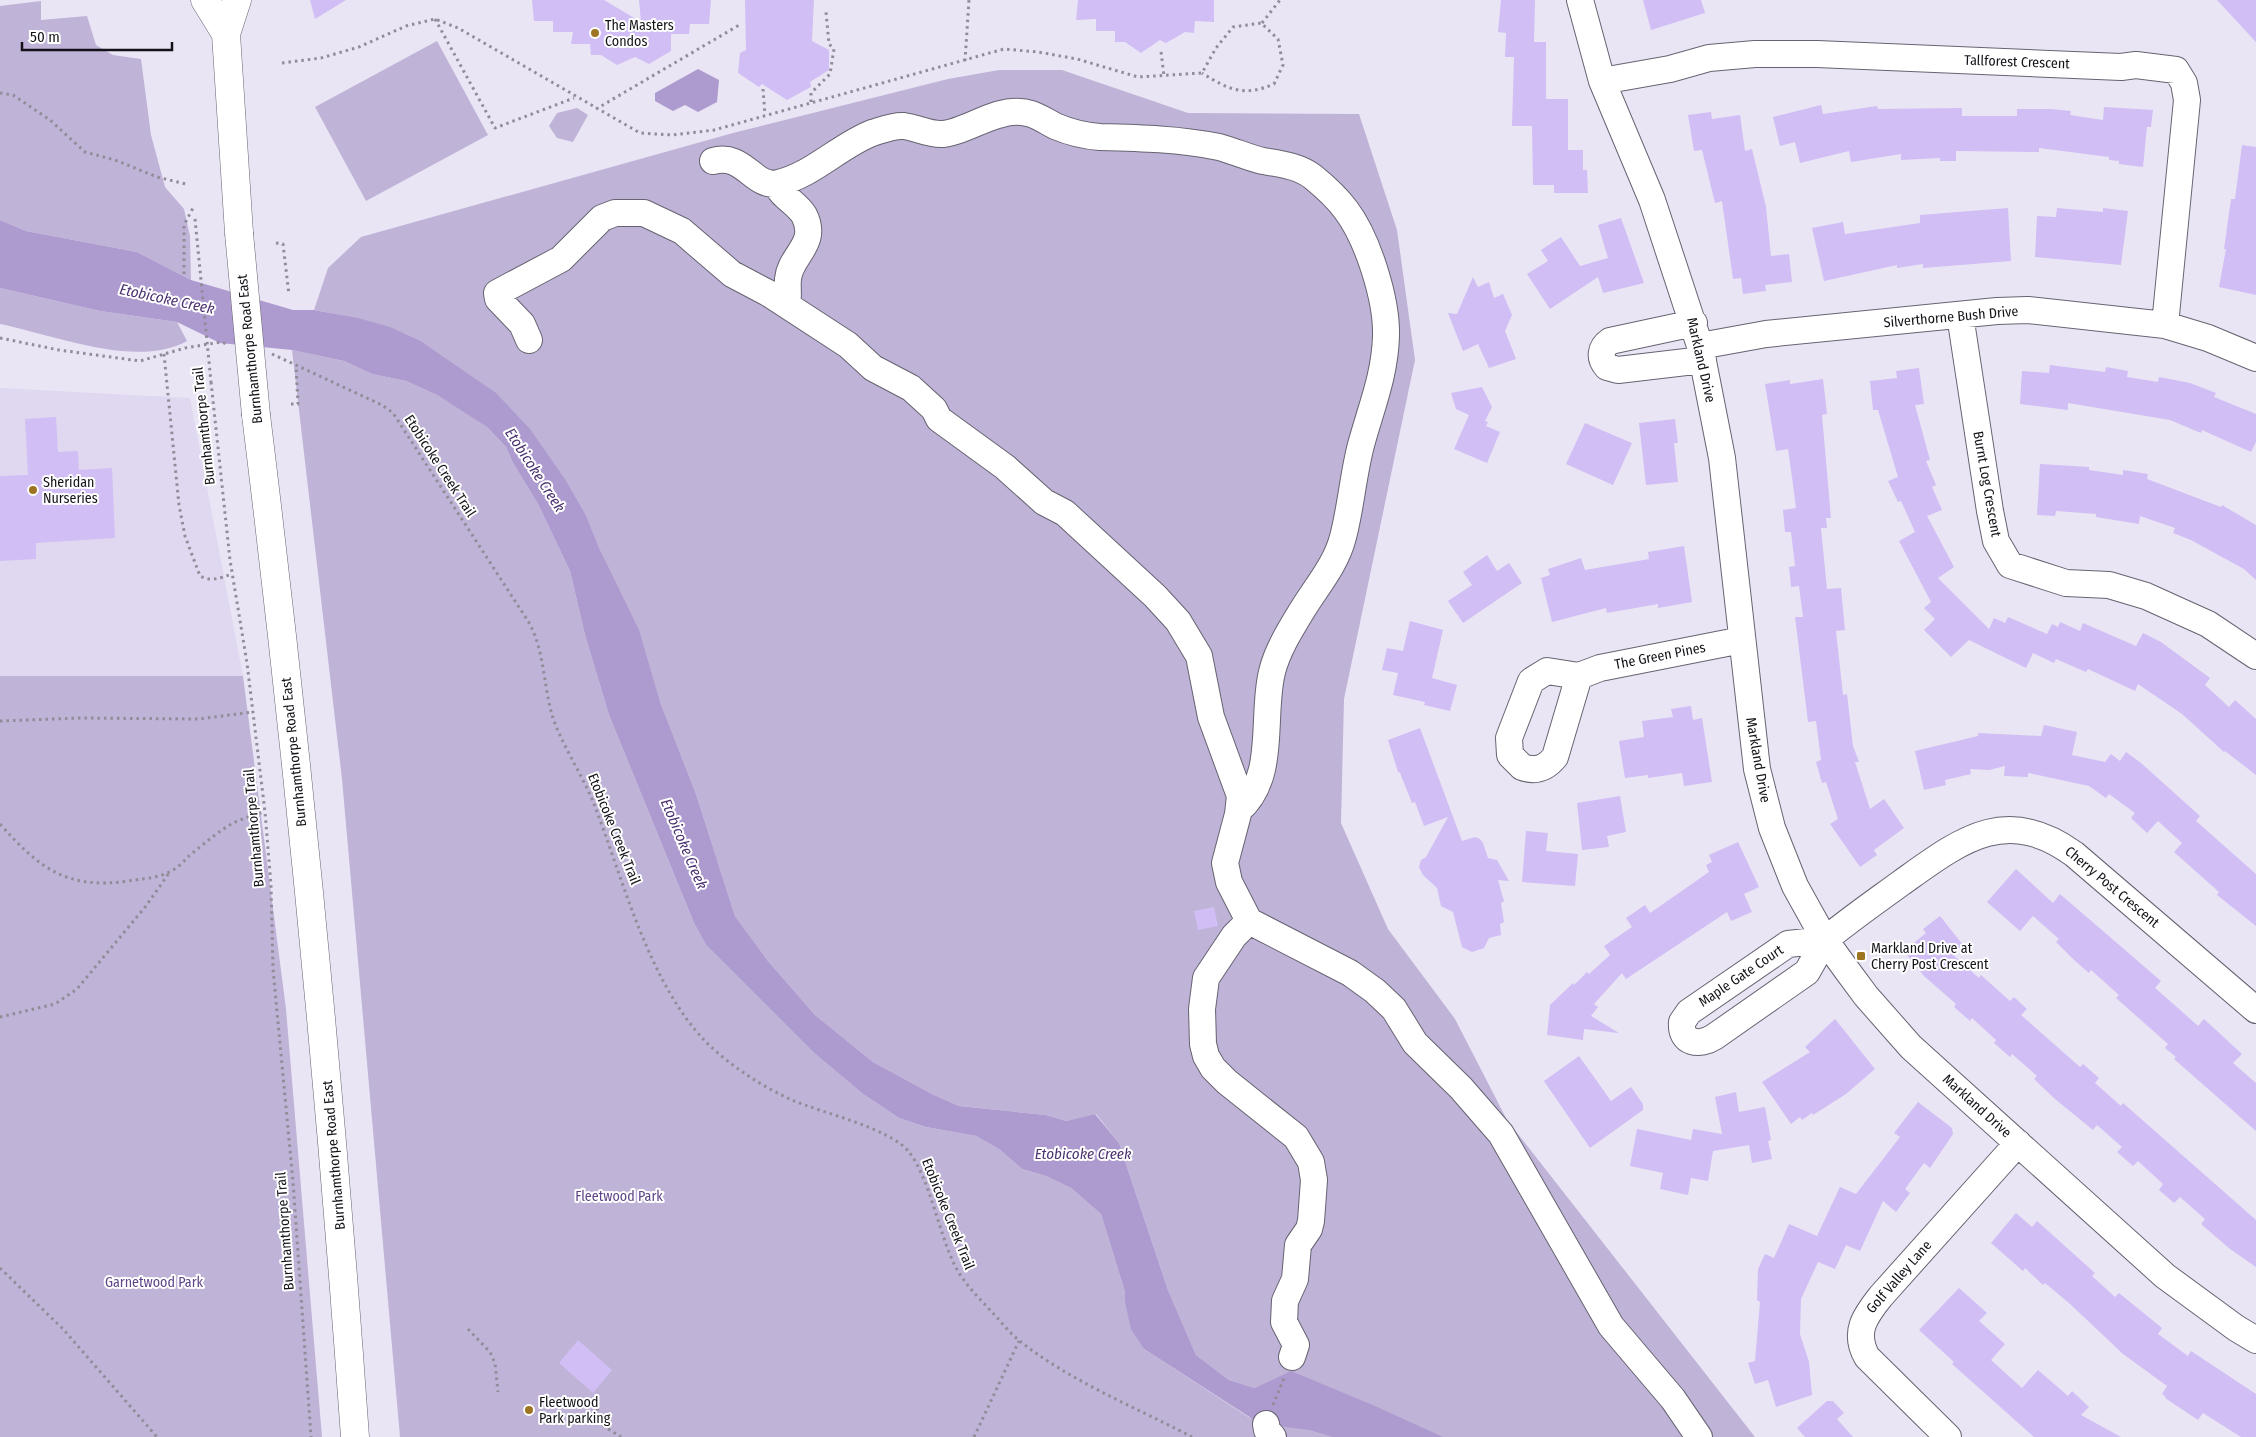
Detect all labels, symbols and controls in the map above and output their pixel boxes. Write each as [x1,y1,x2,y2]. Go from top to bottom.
place label: The Masters Condos [605,17,674,50]
scale bar [22,20,172,52]
marker: The Masters Condos [589,27,601,39]
text: 50 m [30,28,60,46]
street label: Tallforest Crescent [1964,52,2070,72]
street label: Burnhamthorpe Road East [234,273,266,425]
water label: Etobicoke Creek [118,280,217,318]
street label: Silverthorne Bush Drive [1883,303,2019,331]
street label: Markland Drive [1683,316,1719,404]
street label: Burnhamthorpe Trail [189,366,219,486]
street label: Etobicoke Creek Trail [401,412,480,521]
water label: Etobicoke Creek [501,425,569,516]
street label: Burnt Log Crescent [1969,430,2005,539]
place label: Sheridan Nurseries [43,474,98,507]
marker: Sheridan Nurseries [27,484,39,496]
street label: The Green Pines [1613,639,1707,673]
street label: Burnhamthorpe Road East [278,676,310,828]
street label: Markland Drive [1742,716,1774,804]
street label: Burnhamthorpe Trail [240,768,268,888]
street label: Etobicoke Creek Trail [584,771,644,887]
water label: Etobicoke Creek [657,796,711,893]
street label: Cherry Post Crescent [2062,843,2163,932]
place label: Markland Drive at Cherry Post Crescent [1871,940,1989,973]
street label: Maple Gate Court [1695,941,1787,1011]
marker: Markland Drive at Cherry Post Crescent [1855,950,1867,962]
street label: Markland Drive [1939,1071,2015,1141]
street label: Burnhamthorpe Road East [319,1079,349,1231]
water label: Etobicoke Creek [1035,1145,1132,1163]
street label: Etobicoke Creek Trail [918,1156,978,1272]
street label: Burnhamthorpe Trail [272,1171,298,1291]
park label: Fleetwood Park [575,1188,663,1205]
street label: Golf Valley Lane [1863,1237,1935,1317]
park label: Garnetwood Park [105,1274,204,1291]
place label: Fleetwood Park parking [539,1394,611,1427]
marker: Fleetwood Park parking [523,1404,535,1416]

